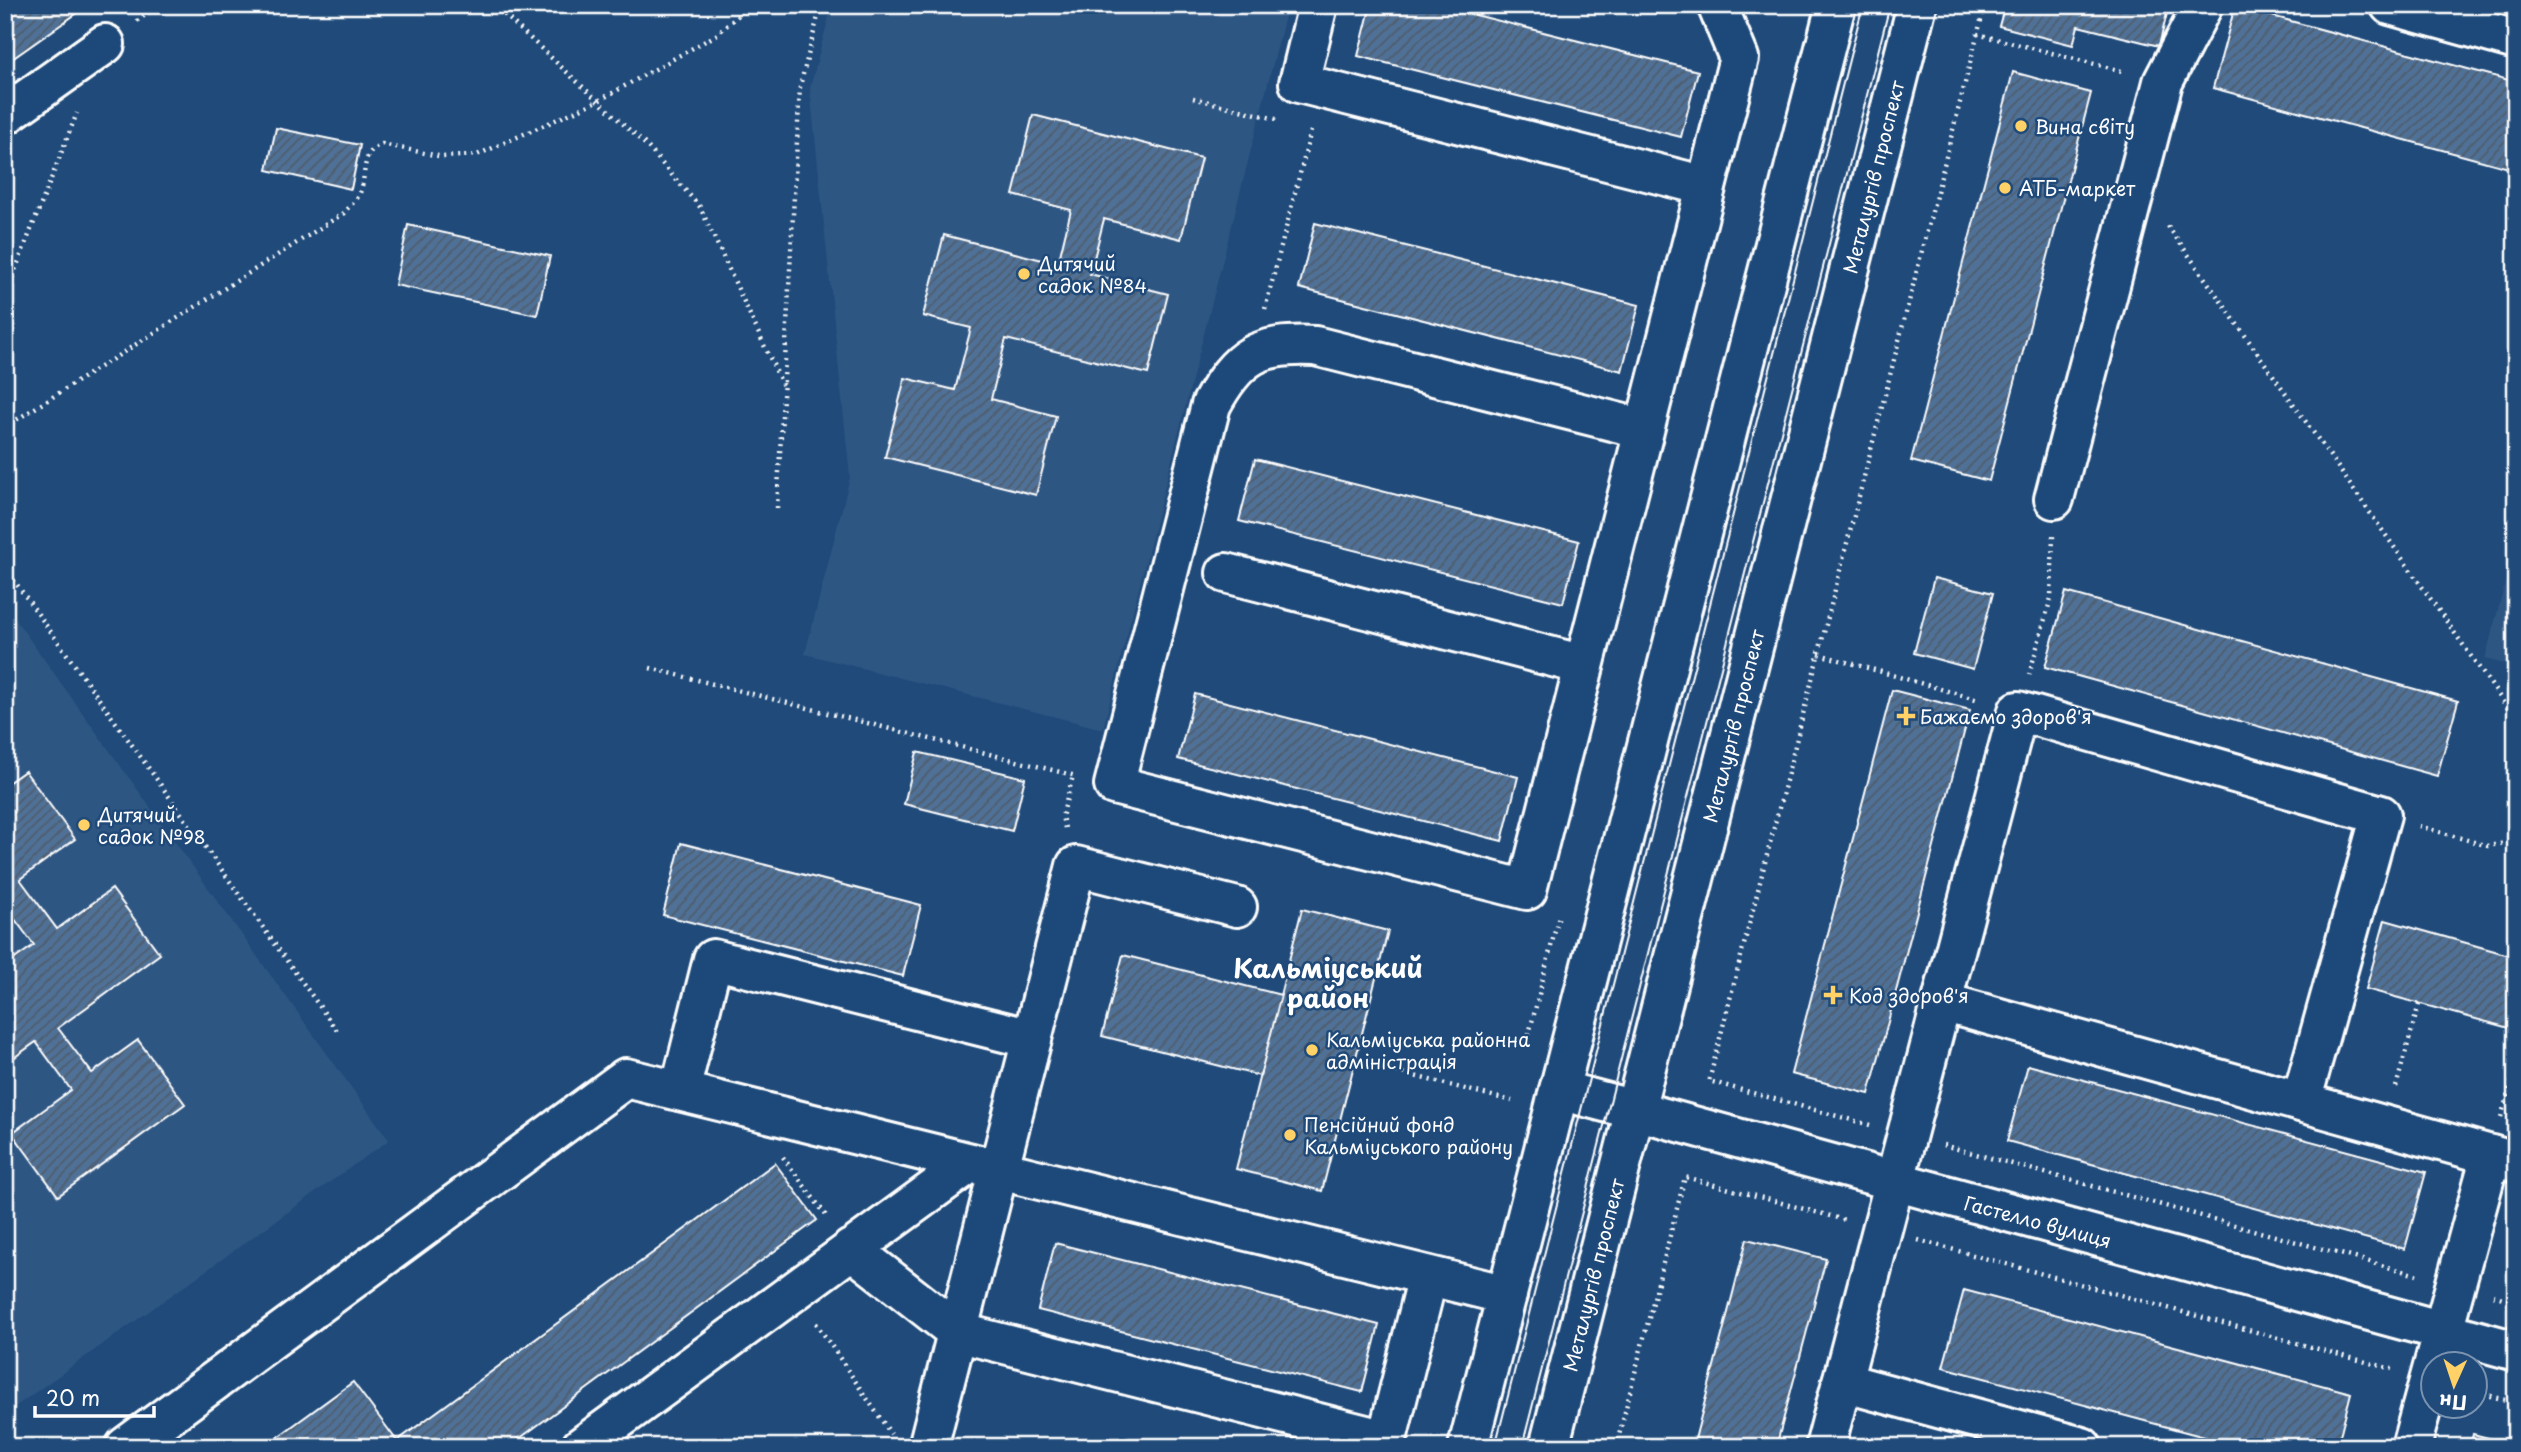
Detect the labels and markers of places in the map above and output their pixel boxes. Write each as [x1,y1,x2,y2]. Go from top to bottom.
place label: Вина світу [2035,112,2135,140]
marker: Вина світу [2013,118,2029,134]
place label: АТБ-маркет [2019,174,2136,202]
marker: АТБ-маркет [1997,180,2013,196]
place label: Дитячий садок №84 [1037,249,1147,299]
marker: Дитячий садок №84 [1016,266,1032,282]
place label: Бажаємо здоров'я [1920,702,2092,730]
marker: Бажаємо здоров'я [1898,708,1914,724]
place label: Дитячий садок №98 [97,800,206,850]
marker: Дитячий садок №98 [76,817,92,833]
place label: Код здоров'я [1849,981,1969,1009]
marker: Код здоров'я [1823,985,1843,1005]
place label: Кальміуська районна адміністрація [1326,1025,1530,1075]
marker: Кальміуська районна адміністрація [1304,1042,1320,1058]
place label: Пенсійний фонд Кальміуського району [1304,1110,1513,1160]
marker: Пенсійний фонд Кальміуського району [1282,1127,1298,1143]

